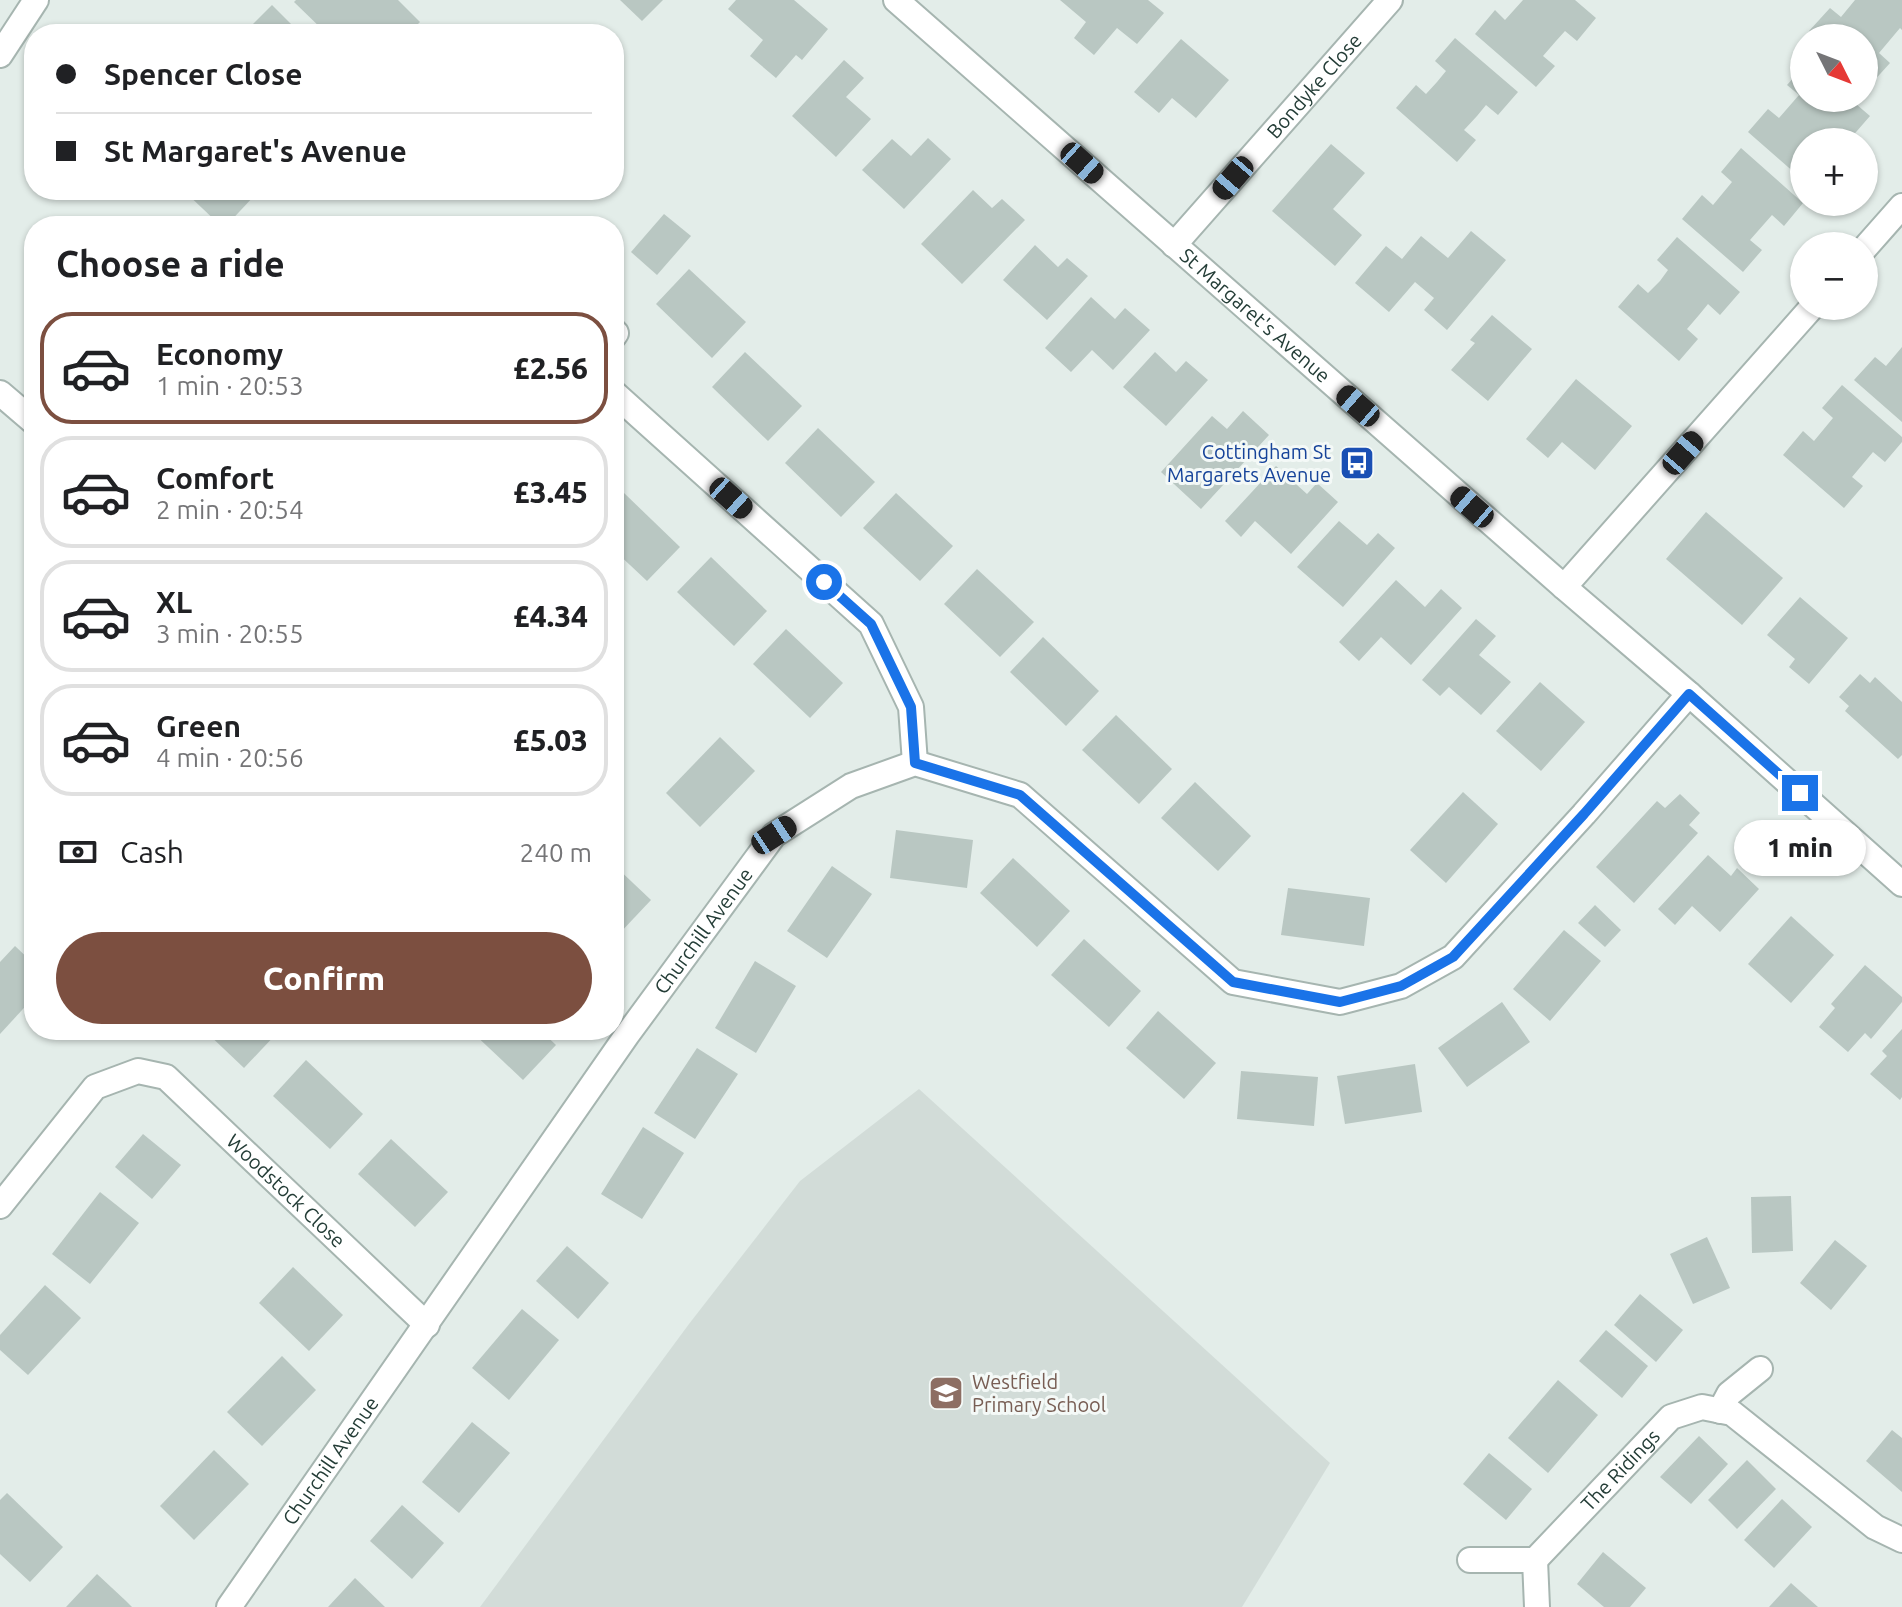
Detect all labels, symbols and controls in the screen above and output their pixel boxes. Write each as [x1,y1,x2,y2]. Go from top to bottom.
north arrow [1790,24,1878,112]
map controls [1790,24,1878,320]
street label: Bondyke Close [1262,29,1366,143]
text: Spencer Close [104,57,302,91]
button: + [1790,128,1878,216]
text: St Margaret's Avenue [104,134,407,168]
car [1056,138,1108,188]
car [1208,152,1258,204]
button: − [1790,232,1878,320]
text: Choose a ride [56,243,285,284]
street label: St Margaret's Avenue [1176,243,1335,387]
icon: car [60,332,132,404]
text: Economy [156,337,283,371]
text: £2.56 [513,351,588,385]
text: 1 min · 20:53 [156,371,304,400]
car [1332,381,1384,431]
car [1658,427,1708,479]
place label: Cottingham St Margarets Avenue [1167,440,1331,486]
bus stop icon: Cottingham St Margarets Avenue [1338,444,1376,482]
icon: car [60,456,132,528]
text: Comfort [156,461,274,495]
car [705,473,757,523]
text: £3.45 [513,475,588,509]
car [1446,482,1498,532]
text: 2 min · 20:54 [156,495,304,524]
route start [806,564,842,600]
icon: car [60,580,132,652]
text: XL [156,585,192,619]
text: £4.34 [513,599,588,633]
text: 3 min · 20:55 [156,619,304,648]
icon: car [60,704,132,776]
text: Green [156,709,241,743]
text: £5.03 [513,723,588,757]
text: 4 min · 20:56 [156,743,304,772]
route end [1782,775,1818,811]
car [747,812,801,858]
callout: 1 min [1734,821,1866,877]
icon: cash [56,830,100,874]
text: 1 min [1767,833,1833,862]
text: Cash [120,835,184,869]
text: 240 m [520,838,592,867]
street label: Churchill Avenue [649,863,757,998]
button: Confirm [56,932,592,1024]
street label: Woodstock Close [222,1129,350,1252]
place label: Westfield Primary School [972,1370,1106,1416]
school or university icon: Westfield Primary School [927,1374,965,1412]
street label: Churchill Avenue [278,1392,383,1529]
street label: The Ridings [1576,1424,1664,1515]

